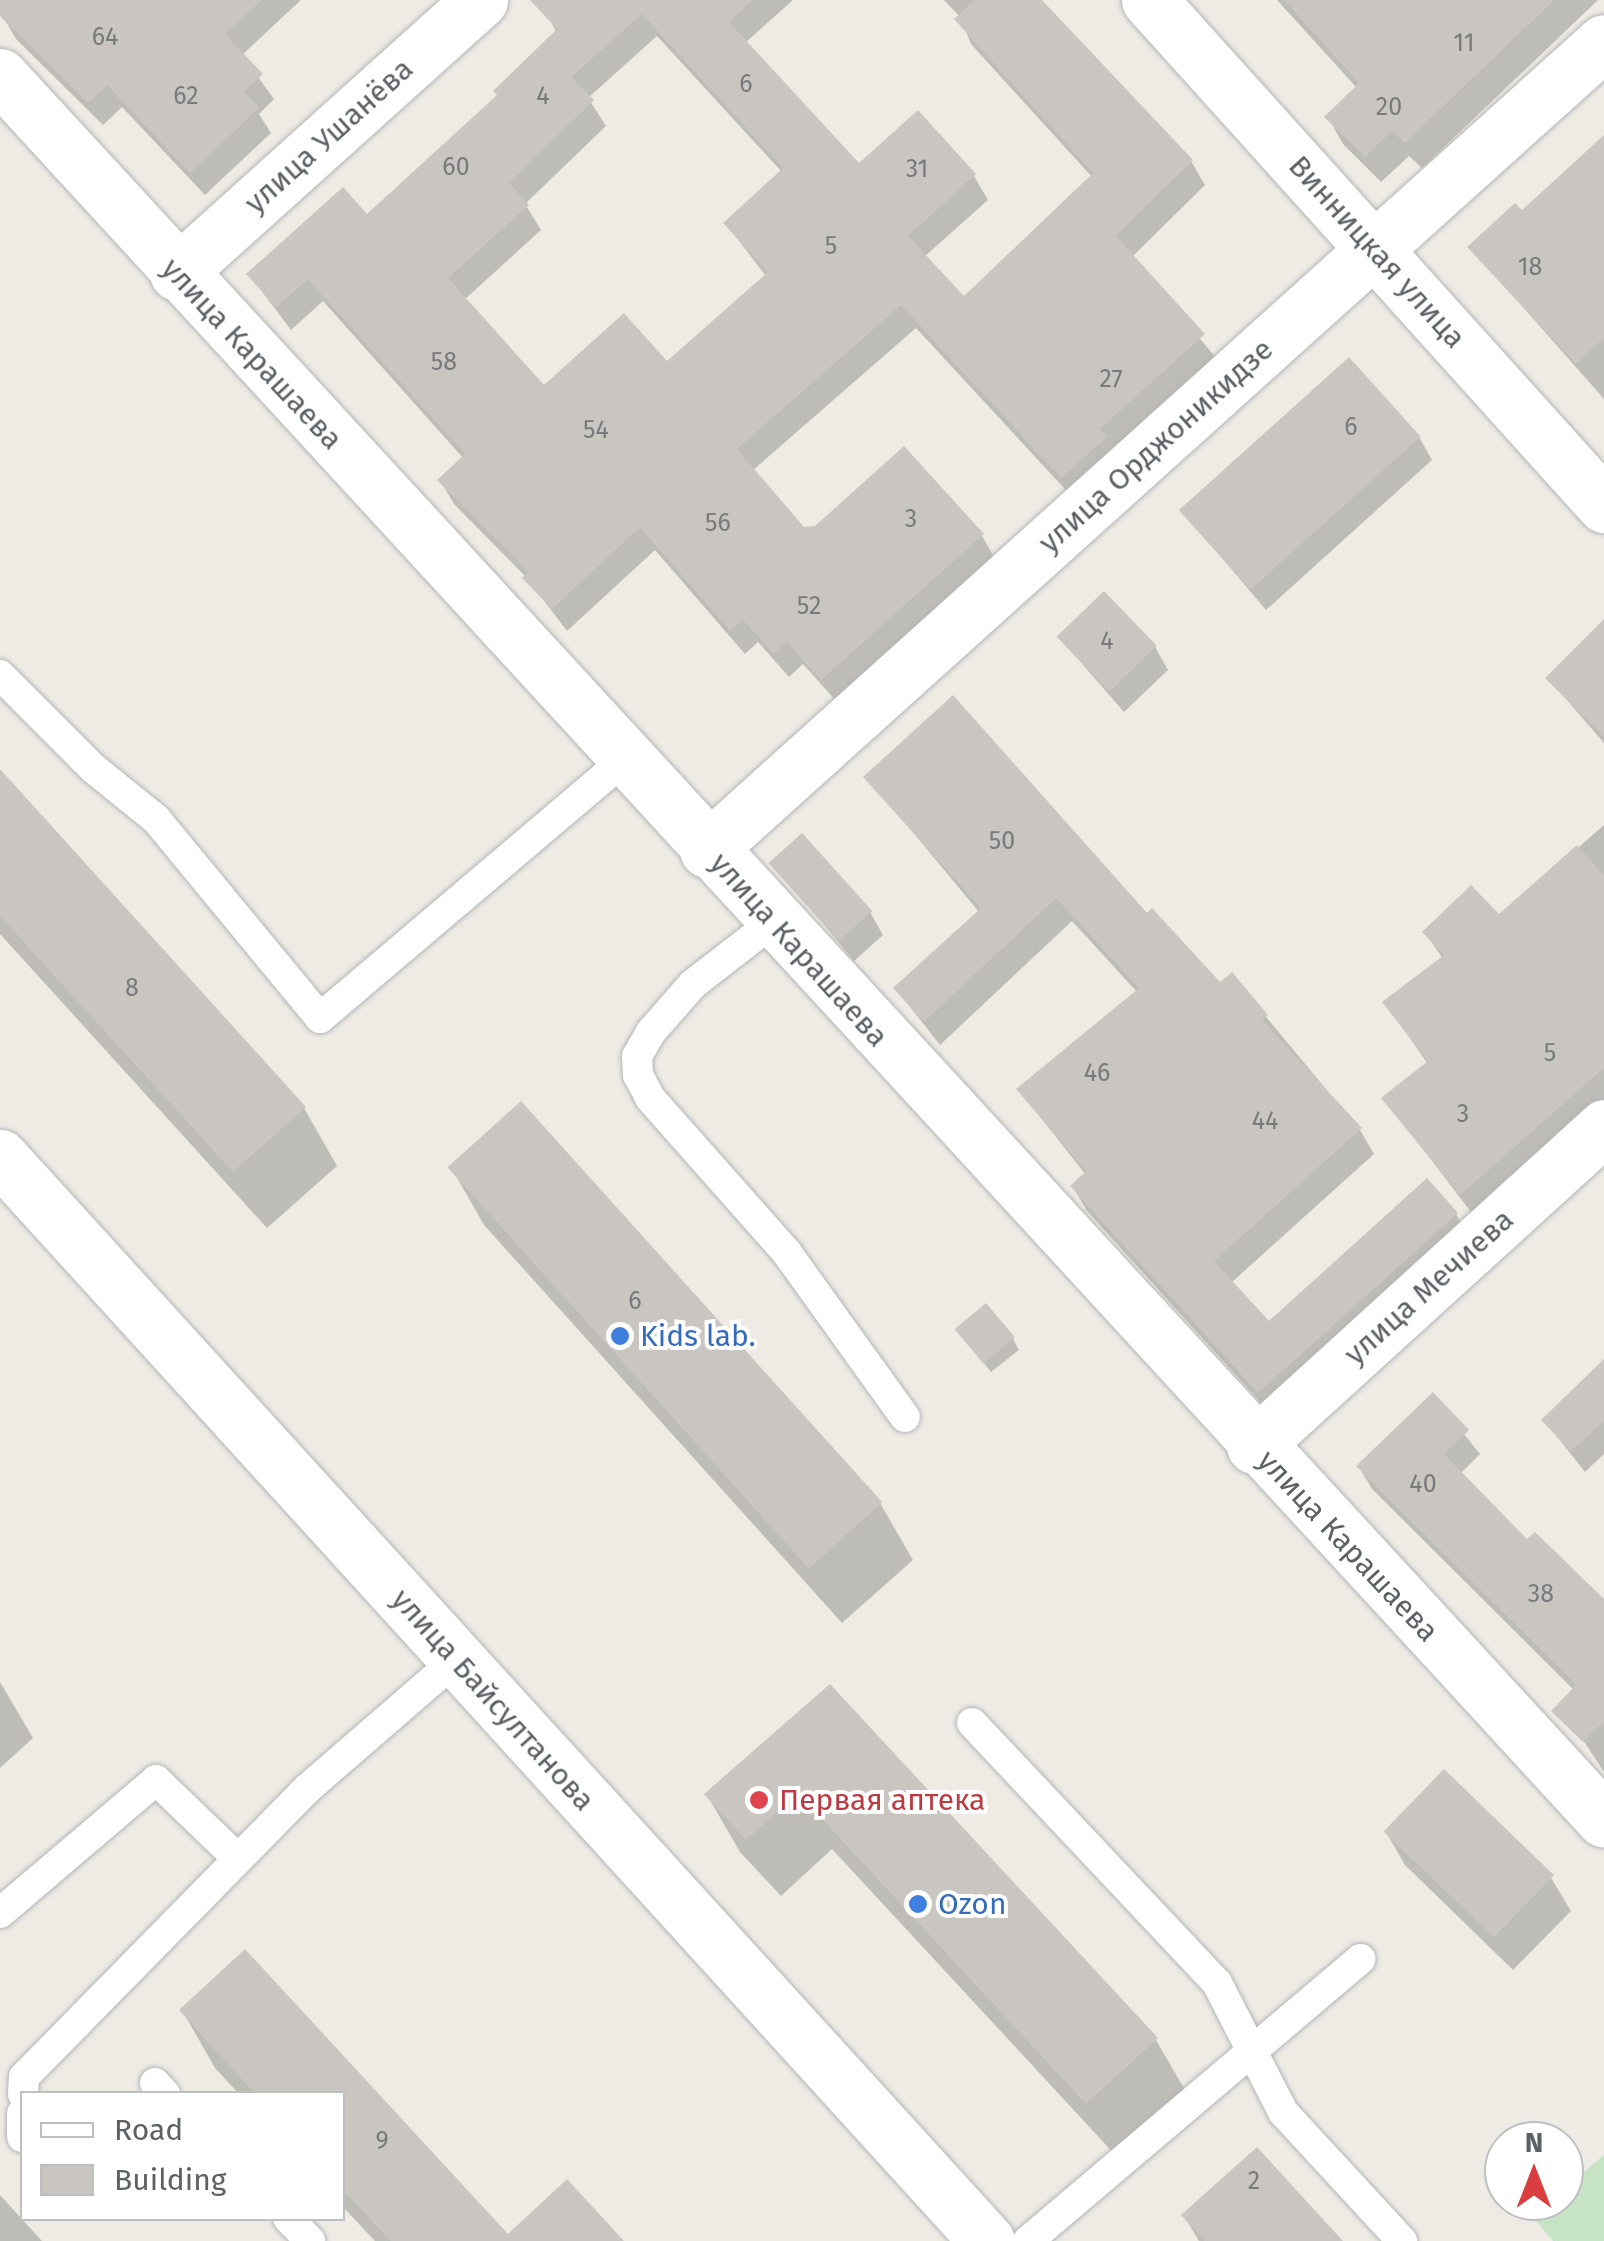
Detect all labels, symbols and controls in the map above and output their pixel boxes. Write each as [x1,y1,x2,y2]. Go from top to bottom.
house number: 64 [92,22,118,52]
house number: 11 [1453,28,1475,58]
street label: улица Ушанёва [237,51,421,221]
house number: 6 [739,69,753,99]
house number: 62 [173,81,199,111]
house number: 4 [536,81,550,111]
house number: 20 [1376,92,1402,122]
street label: Винницкая улица [1281,148,1473,356]
house number: 60 [442,152,470,182]
house number: 31 [906,154,928,184]
house number: 5 [825,231,837,261]
street label: улица Карашаева [154,251,350,457]
house number: 18 [1518,252,1542,282]
street label: улица Орджоникидзе [1031,331,1281,561]
house number: 58 [431,347,457,377]
house number: 27 [1099,364,1123,394]
house number: 6 [1344,412,1358,442]
house number: 54 [583,415,609,445]
house number: 3 [905,504,917,534]
house number: 56 [705,508,731,538]
house number: 52 [797,591,821,621]
house number: 4 [1100,626,1114,656]
house number: 50 [989,826,1015,856]
street label: улица Карашаева [702,846,896,1054]
house number: 8 [125,973,139,1003]
house number: 5 [1544,1038,1556,1068]
house number: 46 [1084,1058,1110,1088]
house number: 3 [1457,1099,1469,1129]
house number: 44 [1252,1106,1278,1136]
street label: улица Мечиева [1337,1202,1521,1372]
house number: 6 [628,1286,642,1316]
place label: Kids lab. [640,1318,756,1354]
marker: Kids lab. [609,1325,631,1347]
street label: улица Карашаева [1250,1443,1446,1649]
house number: 40 [1409,1469,1437,1499]
house number: 38 [1528,1579,1554,1609]
street label: улица Байсултанова [384,1582,602,1818]
place label: Первая аптека [779,1782,985,1818]
marker: Первая аптека [748,1789,770,1811]
place label: Ozon [938,1886,1006,1922]
marker: Ozon [907,1893,929,1915]
legend [20,2091,345,2221]
text: Road [114,2112,183,2148]
north arrow [1484,2121,1584,2221]
house number: 9 [375,2126,389,2156]
text: N [1525,2126,1543,2159]
text: Building [114,2162,226,2198]
house number: 2 [1248,2166,1260,2196]

